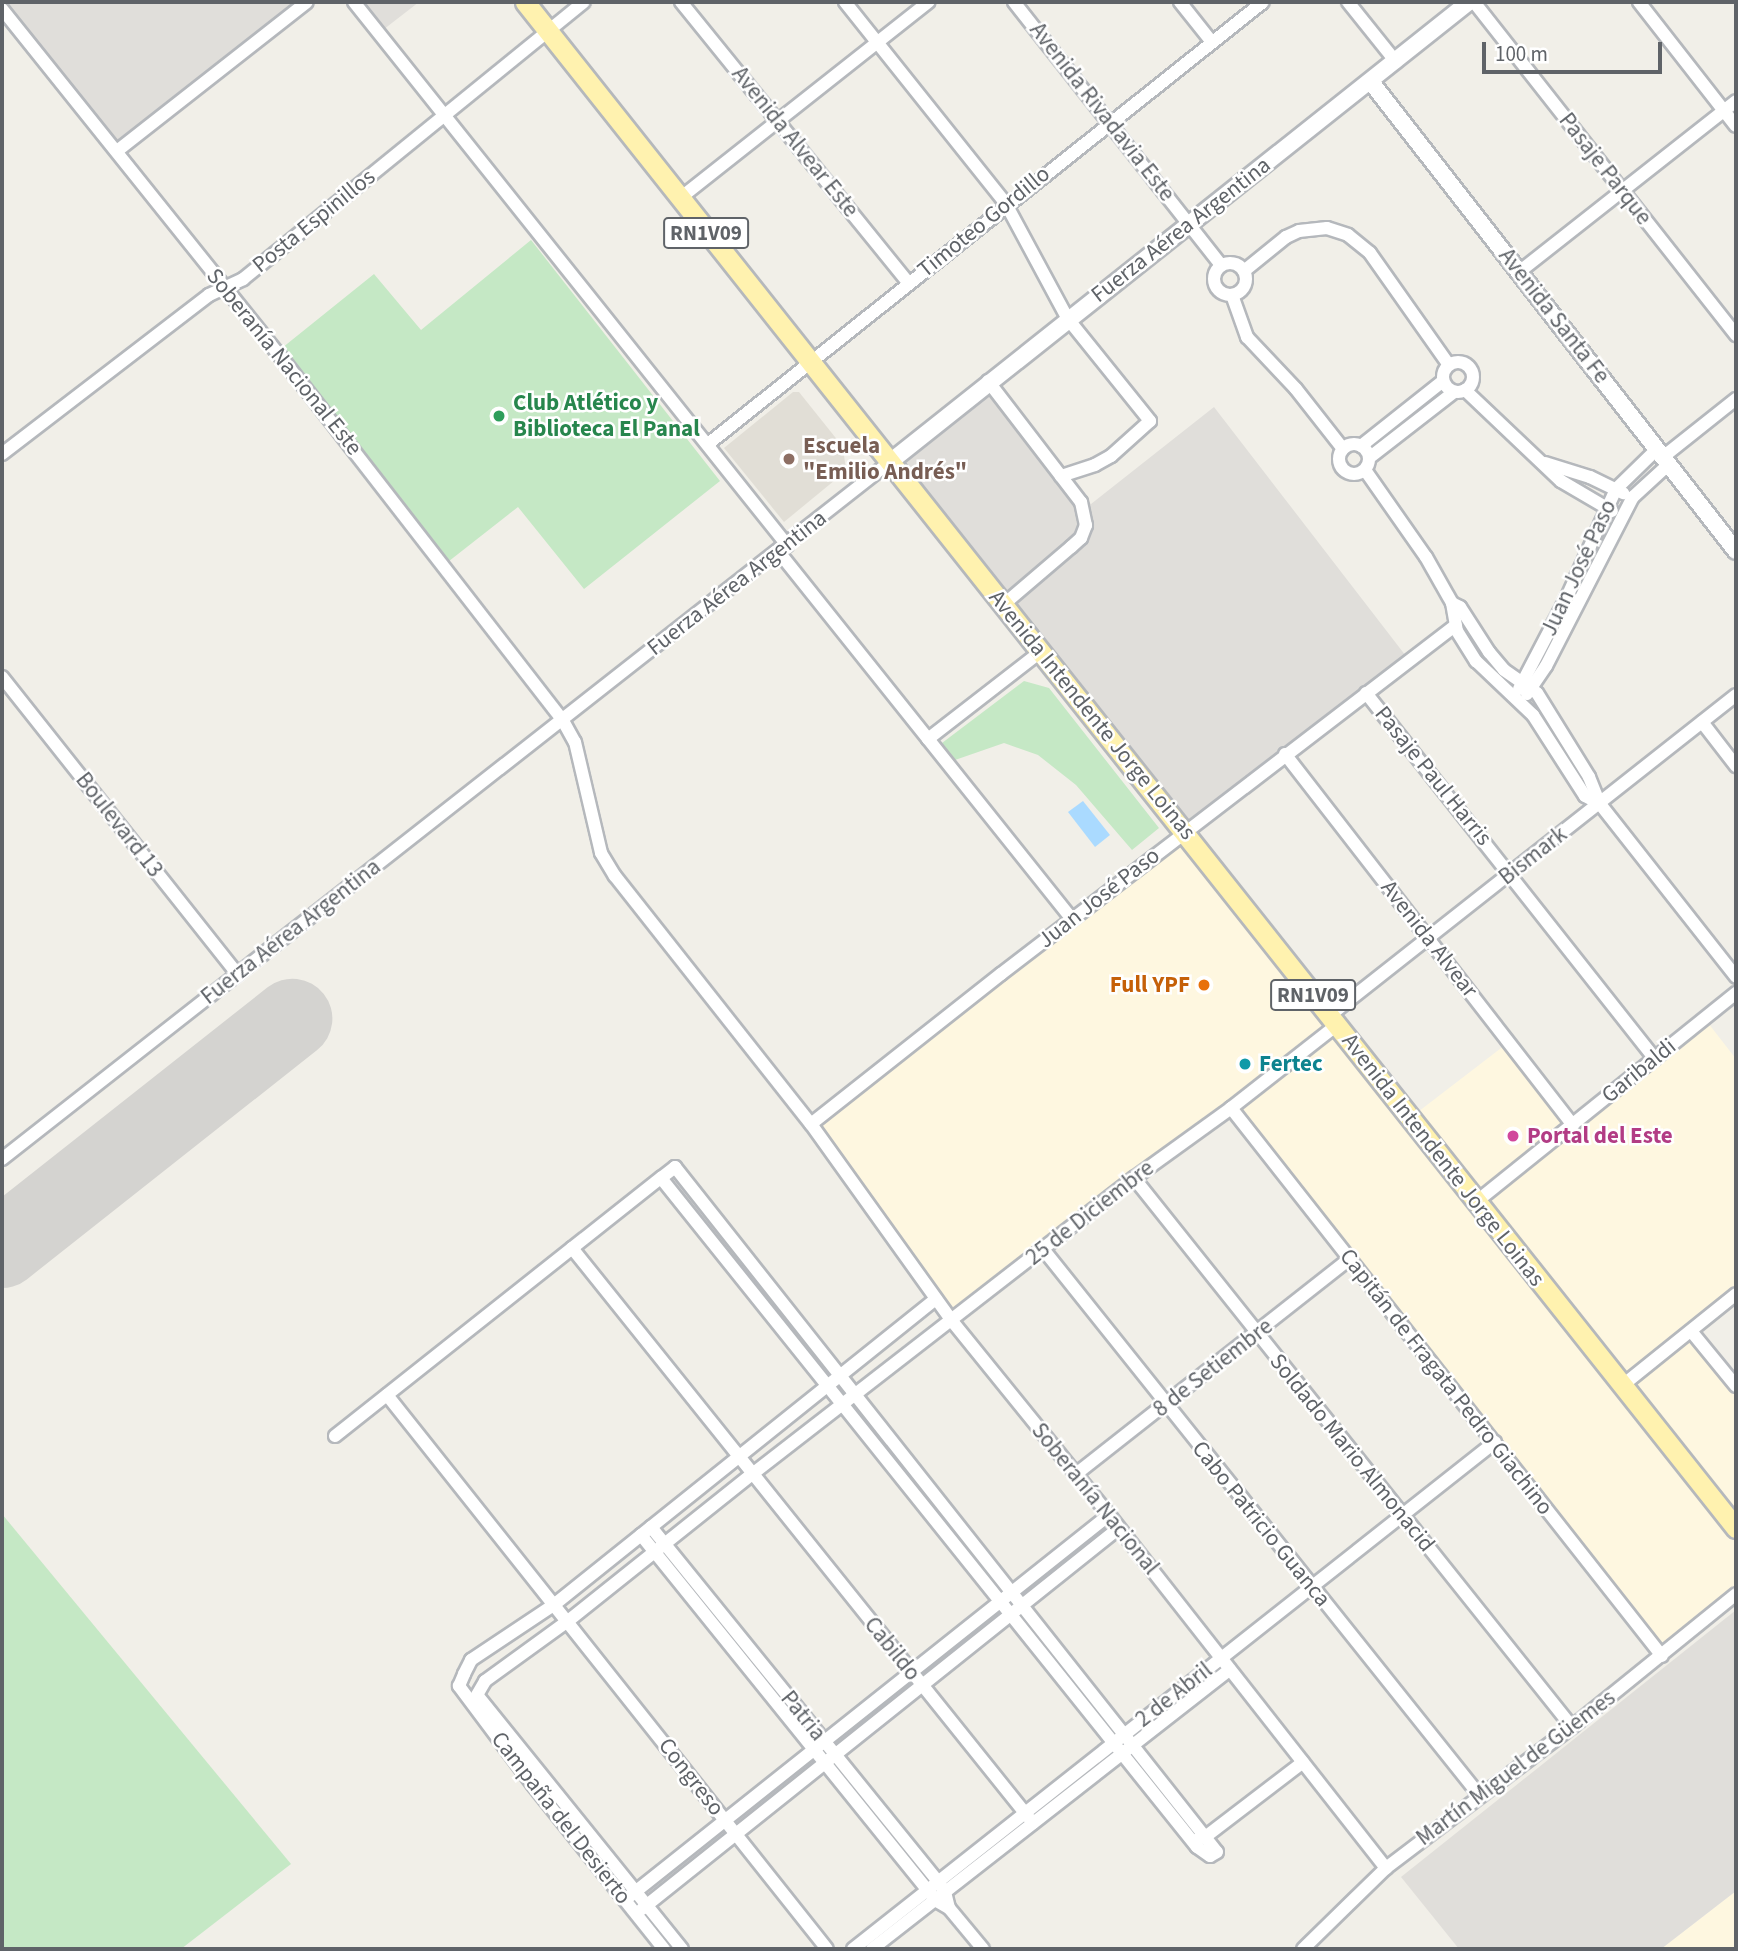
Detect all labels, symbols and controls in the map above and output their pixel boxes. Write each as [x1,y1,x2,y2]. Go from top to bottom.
street label: Avenida Rivadavia Este [1024,17,1180,207]
scale bar [1486,28,1666,72]
text: 100 m [1495,39,1548,69]
street label: Avenida Alvear Este [726,61,864,223]
street label: Pasaje Parque [1553,107,1657,231]
street label: Fuerza Aérea Argentina [1086,151,1276,309]
street label: Timoteo Gordillo [912,160,1056,284]
street label: Posta Espinillos [247,163,381,279]
road number: RN1V09 [662,216,750,250]
street label: Avenida Santa Fe [1493,243,1615,389]
street label: Soberanía Nacional Este [200,263,368,461]
place label: Club Atlético y Biblioteca El Panal [513,389,700,443]
marker: Club Atlético y Biblioteca El Panal [491,408,507,424]
place label: Escuela "Emilio Andrés" [803,432,967,486]
marker: Escuela "Emilio Andrés" [781,451,797,467]
street label: Juan José Paso [1535,496,1623,640]
street label: Fuerza Aérea Argentina [642,504,832,662]
street label: Avenida Intendente Jorge Loinas [983,585,1201,845]
street label: Pasaje Paul Harris [1368,701,1498,851]
street label: Boulevard 13 [69,767,169,883]
street label: Bismark [1493,821,1573,891]
street label: Juan José Paso [1033,842,1165,954]
street label: Fuerza Aérea Argentina [196,853,386,1011]
street label: Avenida Alvear [1375,875,1483,1003]
place label: Full YPF [1110,971,1190,999]
marker: Full YPF [1196,977,1212,993]
road number: RN1V09 [1269,978,1357,1012]
street label: Avenida Intendente Jorge Loinas [1336,1028,1550,1292]
street label: Garibaldi [1596,1033,1682,1109]
place label: Fertec [1259,1050,1323,1078]
marker: Fertec [1237,1056,1253,1072]
place label: Portal del Este [1527,1122,1673,1150]
marker: Portal del Este [1505,1128,1521,1144]
street label: 25 de Diciembre [1021,1155,1159,1271]
street label: Capitán de Fragata Pedro Giachino [1333,1243,1559,1521]
street label: 8 de Setiembre [1148,1313,1278,1423]
street label: Soldado Mario Almonacid [1264,1348,1440,1558]
street label: Soberanía Nacional [1025,1417,1165,1581]
street label: Cabo Patricio Guanca [1186,1436,1336,1612]
street label: Cabildo [858,1611,926,1687]
street label: 2 de Abril [1130,1657,1218,1733]
street label: Martín Miguel de Güemes [1411,1684,1621,1852]
street label: Patria [775,1685,831,1747]
street label: Campaña del Desierto [485,1726,637,1910]
street label: Congreso [652,1733,730,1821]

